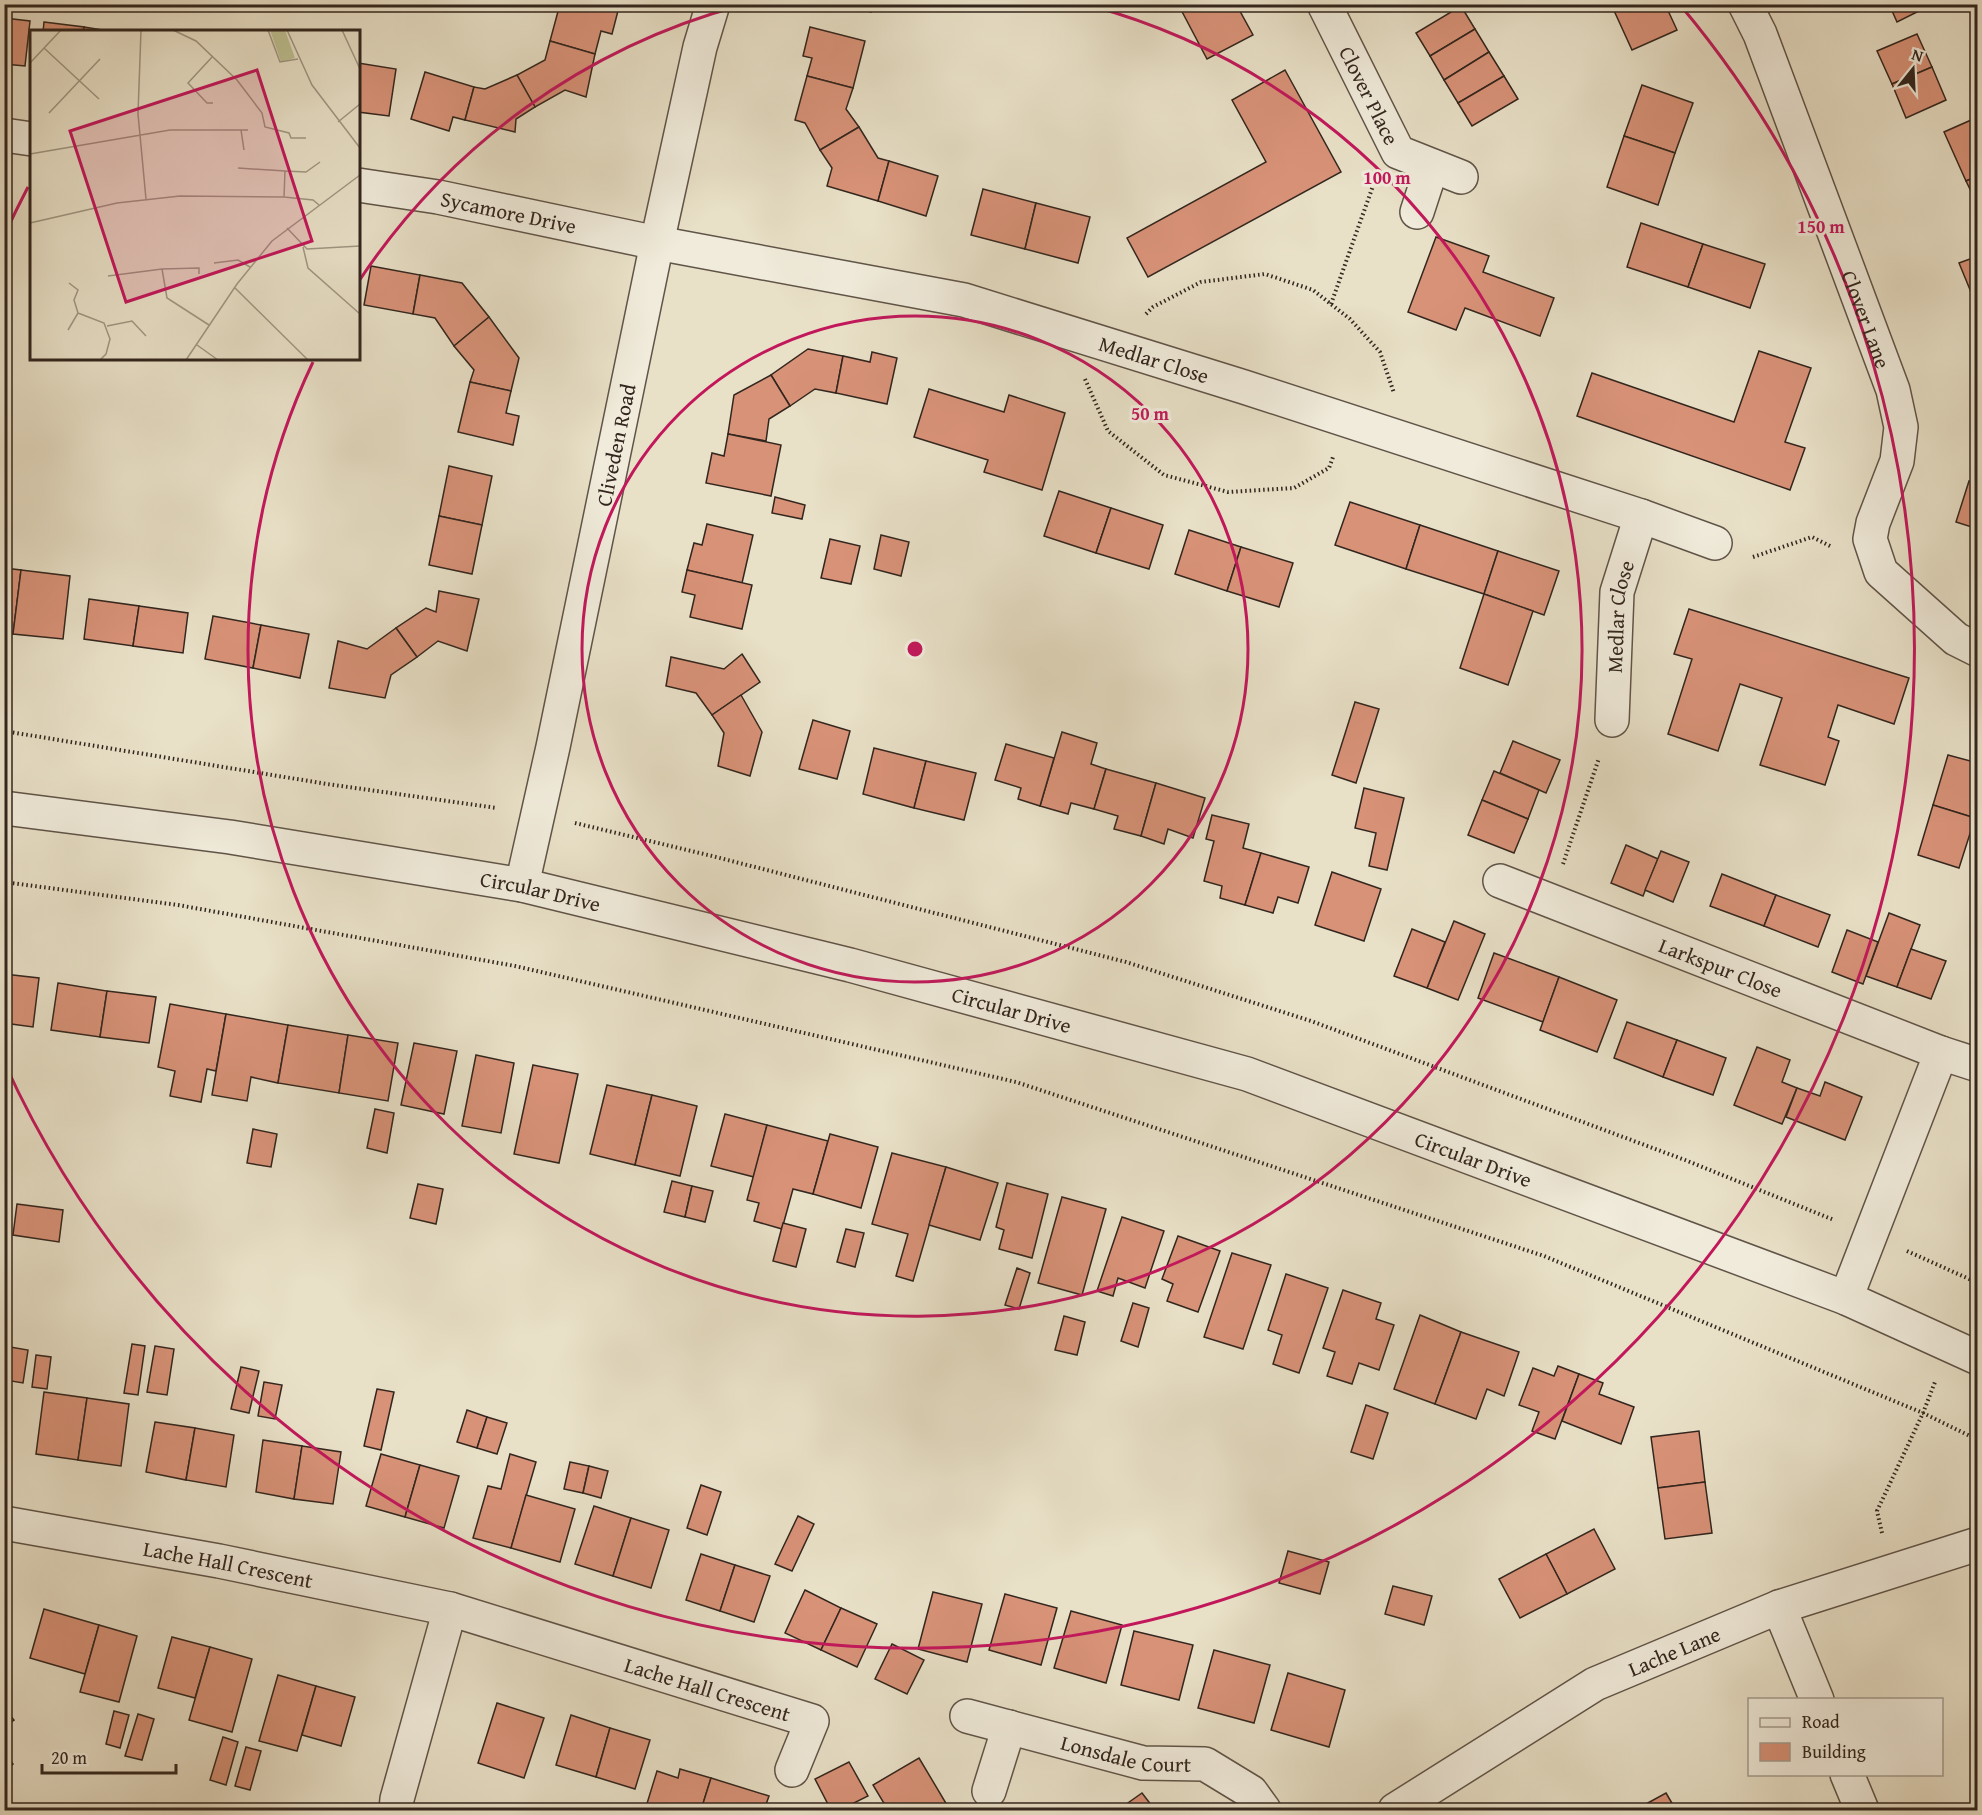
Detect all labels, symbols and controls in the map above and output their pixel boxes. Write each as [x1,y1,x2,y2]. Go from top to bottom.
inset map [30,30,360,360]
north arrow [1883,39,1943,99]
street label: Clover Place [1332,40,1407,150]
text: N [1909,42,1927,68]
text: 100 m [1363,164,1411,191]
street label: Sycamore Drive [438,182,579,241]
text: 150 m [1797,213,1845,240]
street label: Clover Lane [1834,266,1899,373]
street label: Medlar Close [1095,327,1213,391]
street label: Cliveden Road [588,380,643,509]
text: 50 m [1131,400,1170,427]
street label: Medlar Close [1598,556,1642,673]
centre of rings [905,639,925,659]
street label: Circular Drive [478,863,604,919]
street label: Larkspur Close [1655,929,1787,1005]
street label: Circular Drive [948,978,1075,1041]
street label: Circular Drive [1411,1123,1537,1195]
street label: Lache Hall Crescent [141,1532,316,1596]
street label: Lache Lane [1623,1618,1725,1684]
street label: Lache Hall Crescent [621,1648,795,1729]
legend [1748,1698,1943,1776]
text: Road [1802,1708,1840,1735]
street label: Lonsdale Court [1058,1726,1192,1779]
scale bar [42,1737,176,1775]
text: Building [1802,1738,1866,1765]
text: 20 m [51,1744,87,1771]

